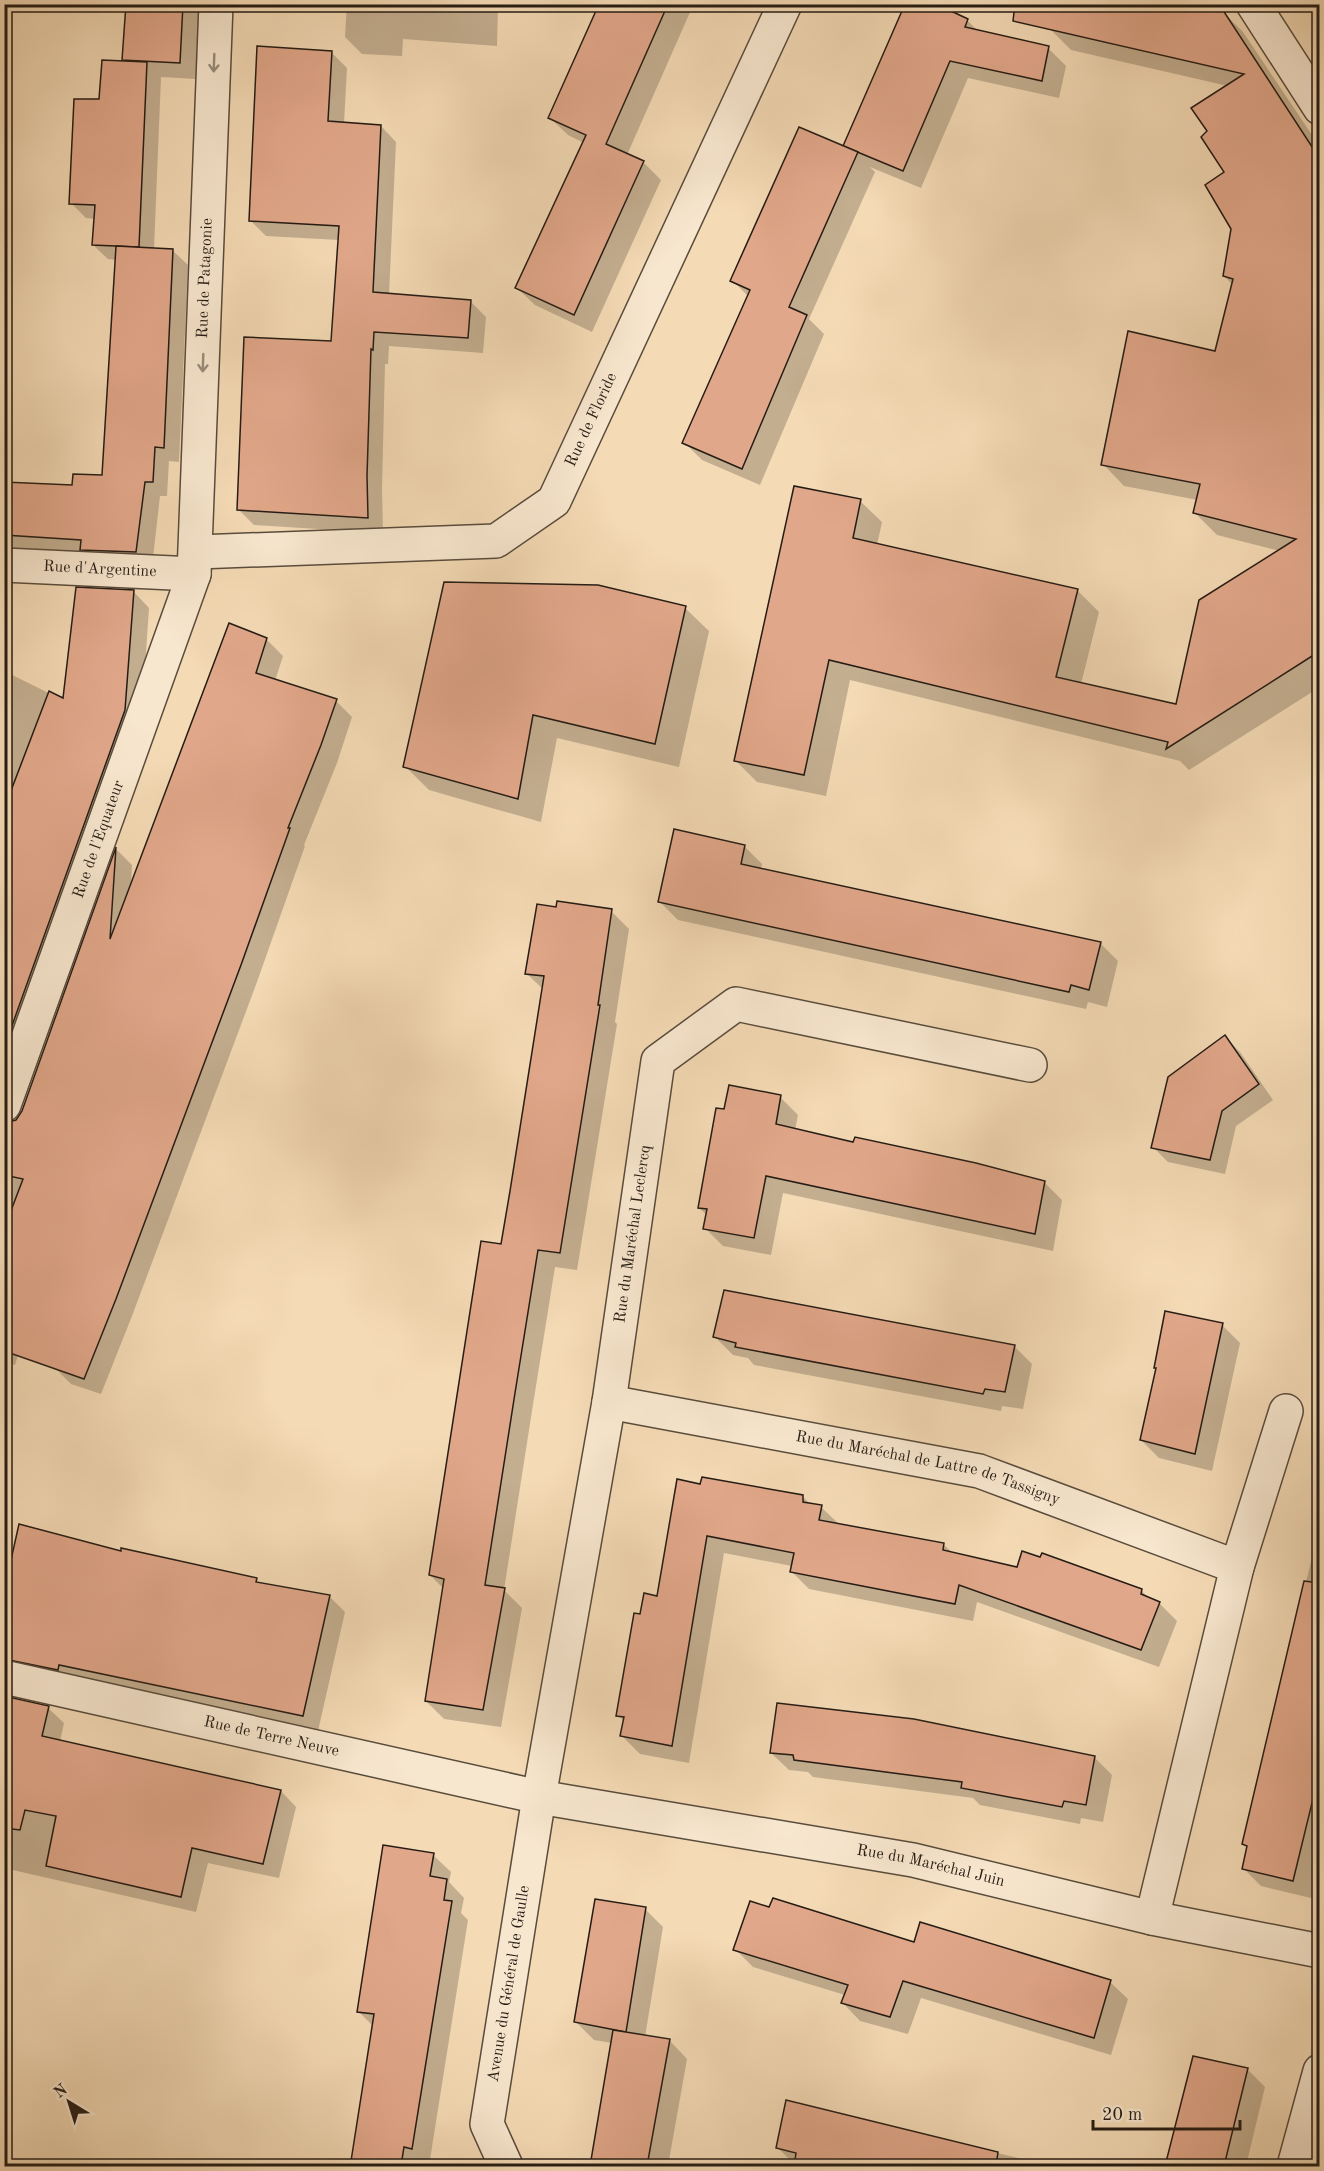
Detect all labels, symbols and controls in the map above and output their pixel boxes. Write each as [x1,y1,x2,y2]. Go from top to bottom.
one-way arrow [209,52,220,72]
street label: Rue de Patagonie [195,218,216,339]
one-way arrow [198,352,209,372]
street label: Rue de Floride [563,370,620,470]
street label: Rue d'Argentine [43,559,157,580]
street label: Rue de l'Equateur [71,778,128,901]
street label: Rue du Maréchal Leclercq [612,1144,654,1324]
street label: Rue du Maréchal de Lattre de Tassigny [794,1429,1063,1509]
street label: Rue de Terre Neuve [202,1714,341,1760]
street label: Rue du Maréchal Juin [855,1843,1007,1890]
street label: Avenue du Général de Gaulle [486,1884,533,2083]
north arrow [39,2072,99,2132]
text: N [51,2081,71,2102]
scale bar [1093,2093,1240,2131]
text: 20 m [1102,2106,1142,2124]

